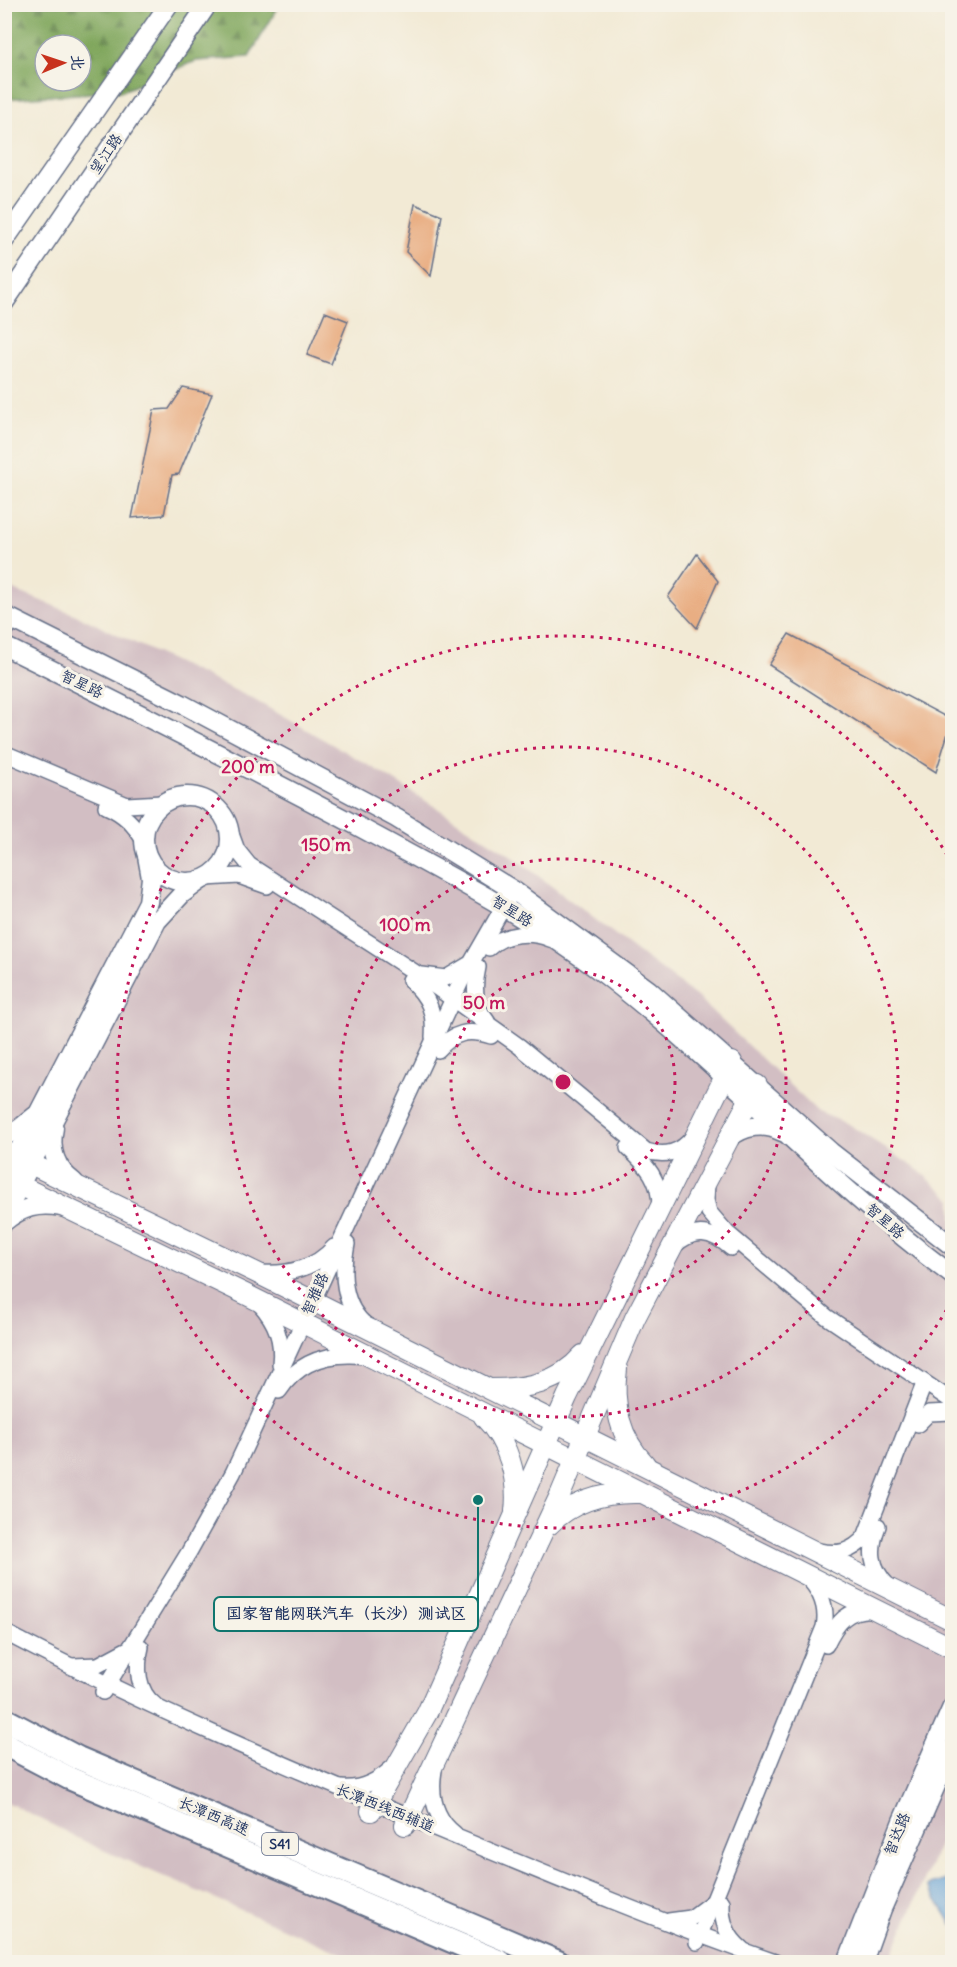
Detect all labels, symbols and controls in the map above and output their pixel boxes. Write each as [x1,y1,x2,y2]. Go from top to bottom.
north arrow [33,33,93,93]
text: 北 [68,54,88,71]
street label: 望江路 [85,130,126,178]
street label: 智星路 [58,665,107,702]
text: 200 m [221,755,275,778]
text: 150 m [301,833,351,856]
street label: 智星路 [488,891,536,931]
text: 100 m [380,913,431,936]
text: 50 m [463,991,505,1014]
centre of rings [553,1072,573,1092]
street label: 智星路 [862,1199,909,1243]
street label: 智雅路 [297,1269,332,1318]
callout: 国家智能网联汽车（长沙）测试区 [214,1597,478,1631]
text: 国家智能网联汽车（长沙）测试区 [226,1603,466,1623]
street label: 长潭西线西辅道 [333,1779,437,1836]
street label: 长潭西高速 [176,1792,252,1839]
street label: 智达路 [879,1809,914,1858]
road number: S41 [262,1833,298,1855]

